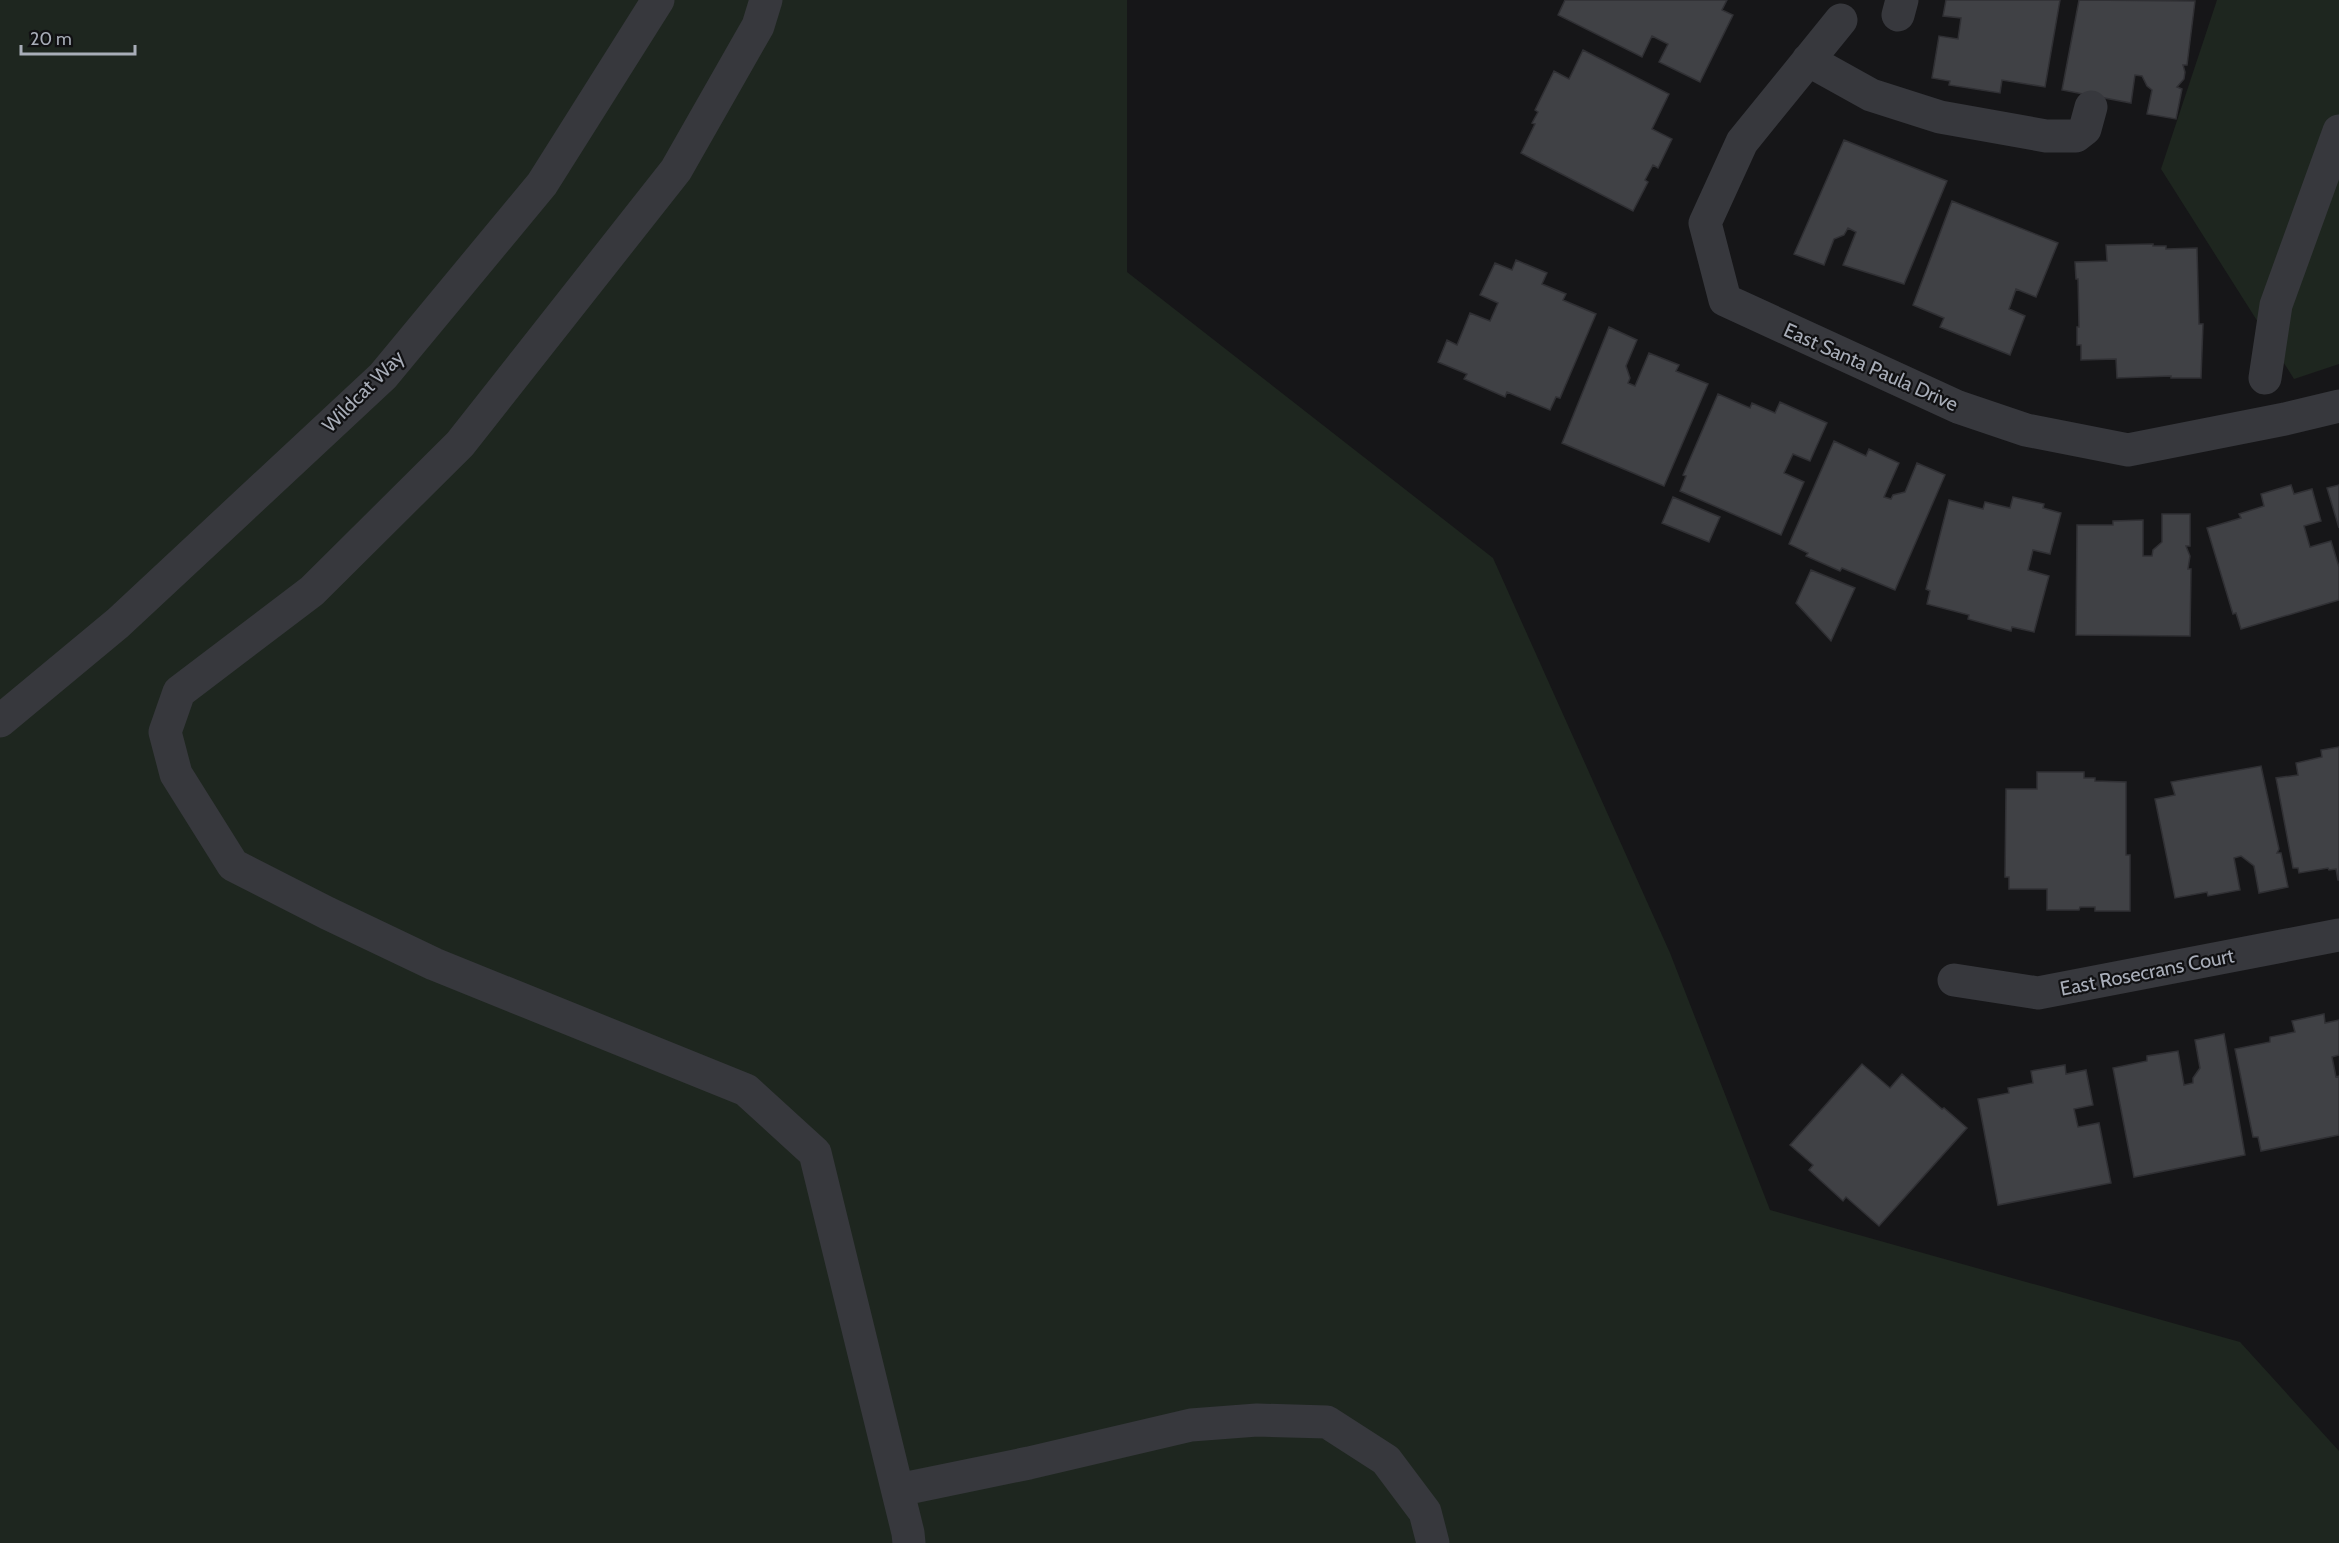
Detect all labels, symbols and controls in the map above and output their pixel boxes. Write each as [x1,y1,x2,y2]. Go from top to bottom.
scale bar [21,18,135,56]
text: 20 m [30,28,72,50]
street label: East Santa Paula Drive [1780,318,1962,416]
street label: Wildcat Way [317,345,409,437]
street label: East Rosecrans Court [2058,943,2236,1001]

